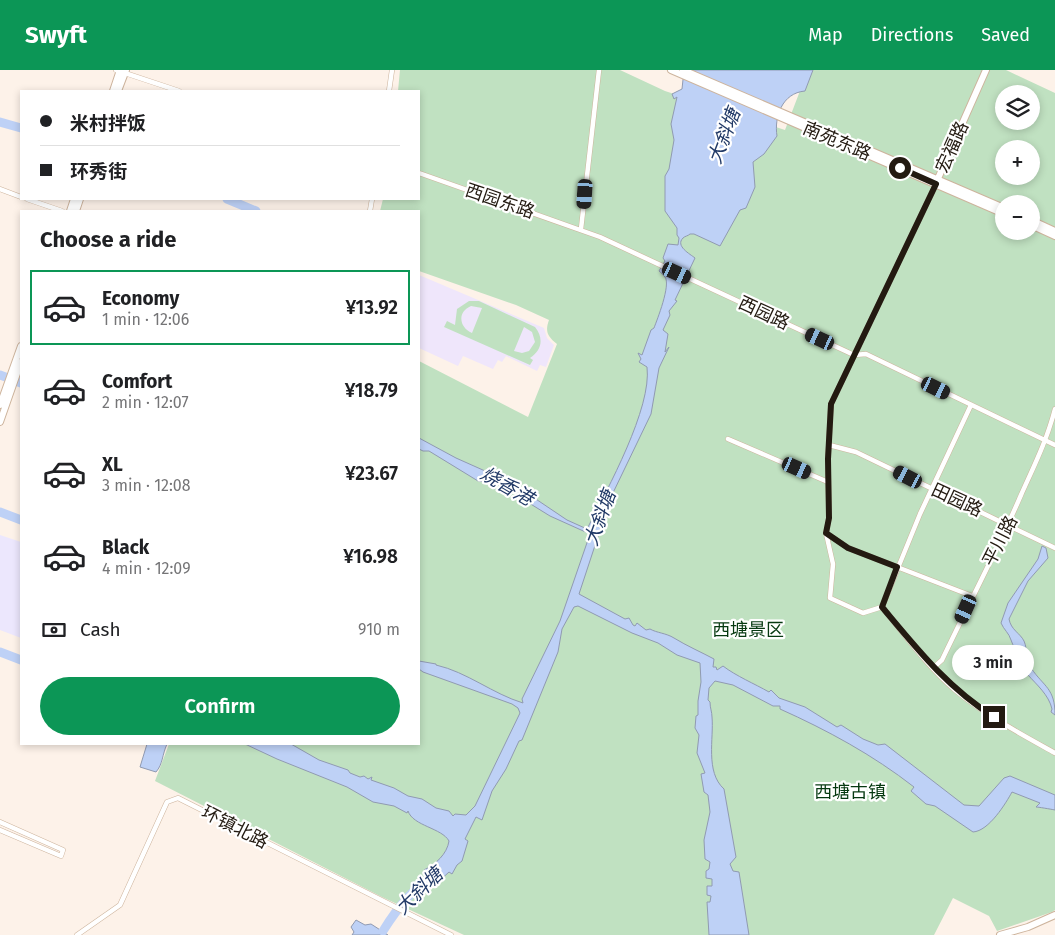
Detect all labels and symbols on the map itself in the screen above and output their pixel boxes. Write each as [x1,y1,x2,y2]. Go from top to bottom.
water label: 大斜塘 [703,102,746,167]
street label: 南苑东路 [800,117,874,165]
street label: 宏福路 [931,118,973,176]
route start [889,157,911,179]
street label: 西园东路 [462,179,538,223]
car [576,179,593,209]
car [660,260,693,286]
street label: 西园路 [735,292,793,334]
car [803,326,836,352]
car [919,375,952,401]
car [780,455,813,481]
water label: 烧香港 [477,462,540,512]
car [891,464,924,490]
street label: 田园路 [928,479,986,521]
water label: 大斜塘 [579,484,622,549]
street label: 平川路 [978,512,1022,570]
car [953,592,978,626]
park label: 西塘景区 [712,619,784,641]
callout: 3 min [953,644,1035,680]
route end [983,706,1005,728]
park label: 西塘古镇 [814,781,886,803]
street label: 环镇北路 [198,801,272,853]
water label: 大斜塘 [391,861,450,919]

